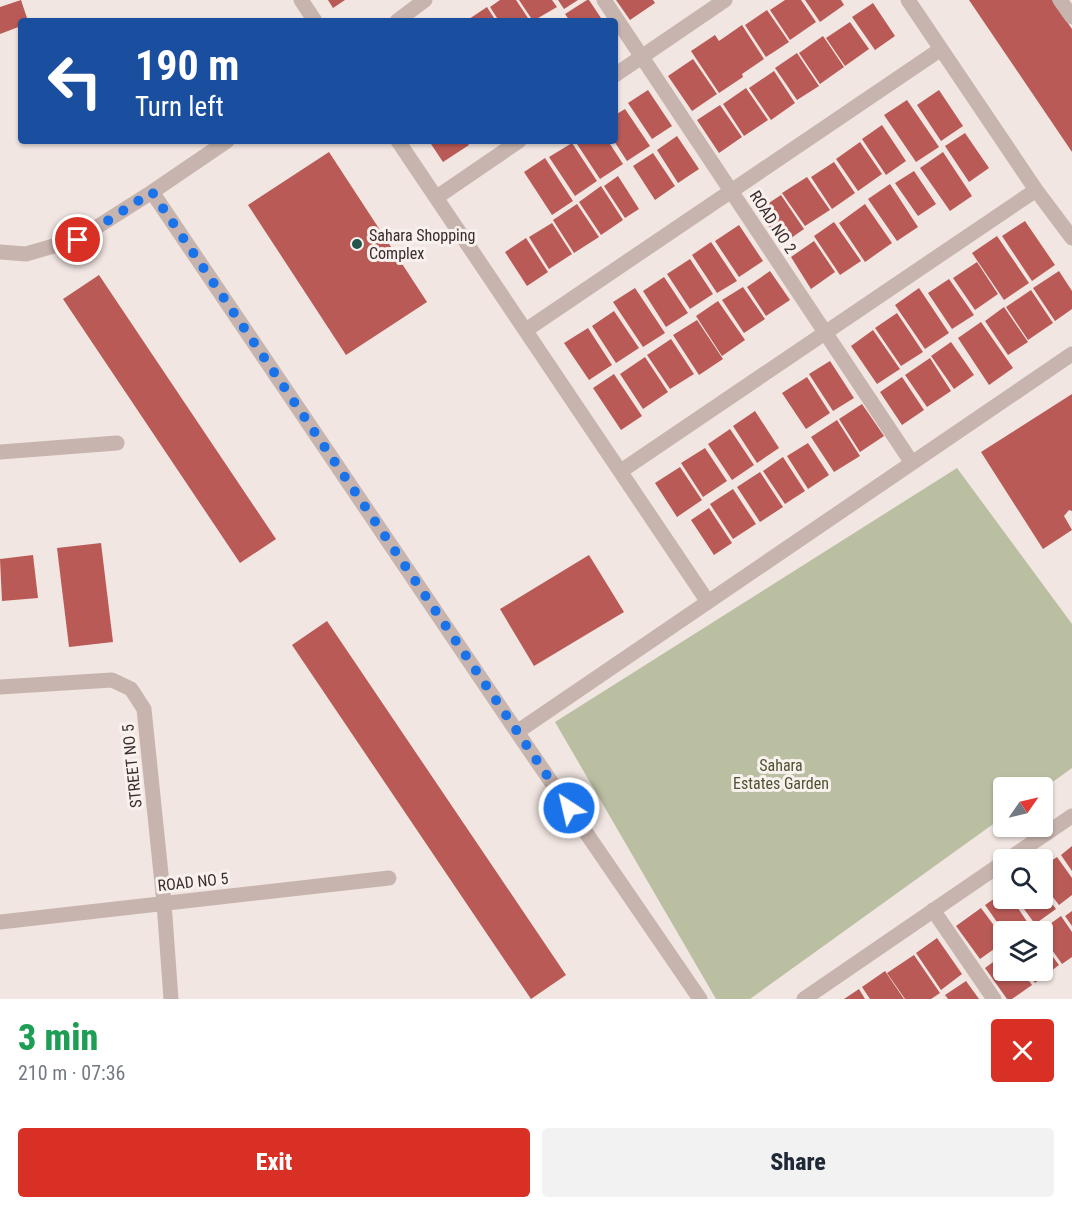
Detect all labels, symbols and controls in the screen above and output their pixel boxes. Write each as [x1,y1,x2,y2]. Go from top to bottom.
text: 190 m [135,41,240,90]
icon: left [36,42,114,120]
text: Turn left [135,91,224,123]
street label: ROAD NO 2 [746,187,800,257]
pin [52,214,103,265]
icon: arrive [61,223,94,256]
place label: Sahara Shopping Complex [369,226,475,263]
marker: Sahara Shopping Complex [350,237,364,251]
street label: STREET NO 5 [118,723,146,809]
park label: Sahara Estates Garden [733,756,829,793]
position arrow [537,776,601,840]
north arrow [993,777,1053,837]
map controls [993,777,1053,981]
button: search [993,849,1053,909]
street label: ROAD NO 5 [157,869,229,895]
button: layers [993,921,1053,981]
text: 3 min [18,1017,98,1059]
button: close [991,1019,1054,1082]
text: 210 m · 07:36 [18,1061,125,1085]
button: Exit [18,1128,530,1197]
button: Share [542,1128,1054,1197]

